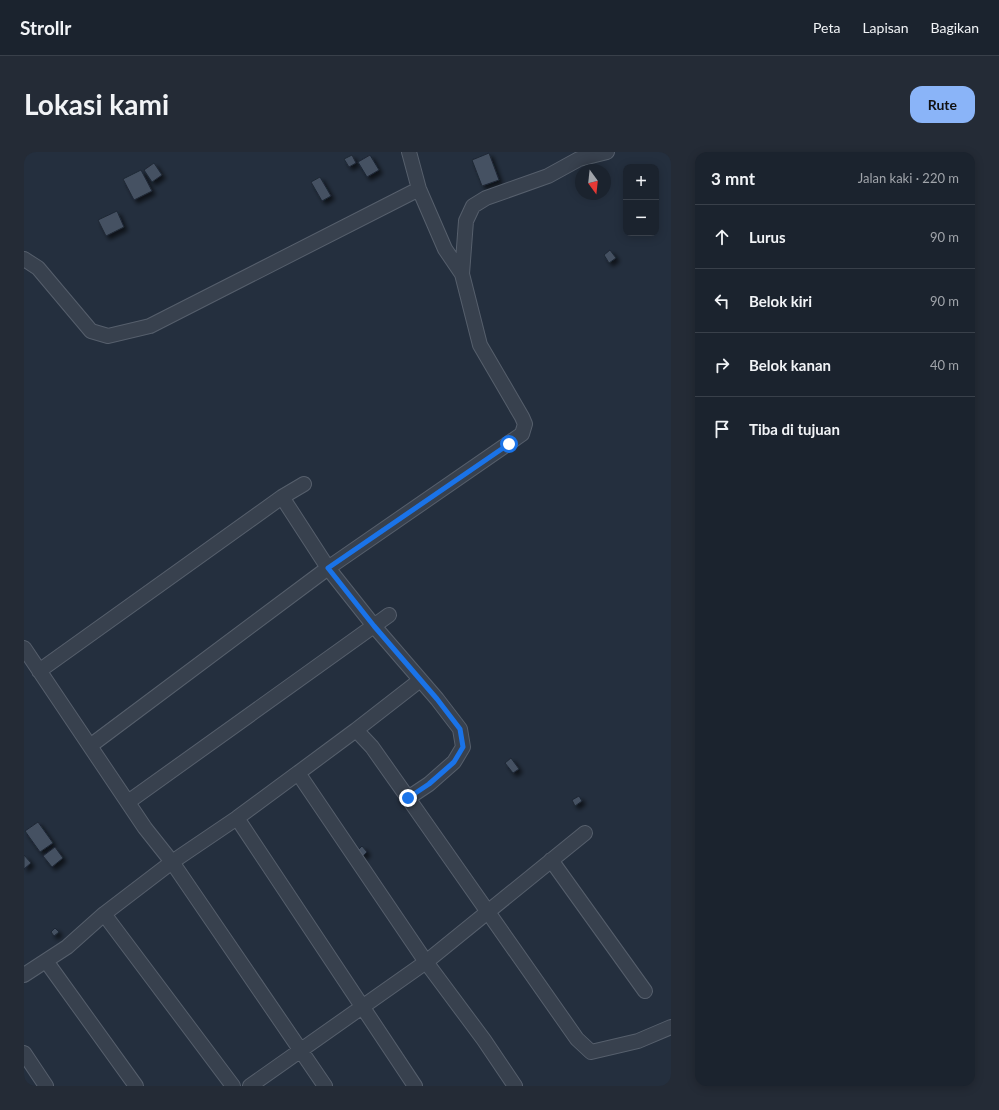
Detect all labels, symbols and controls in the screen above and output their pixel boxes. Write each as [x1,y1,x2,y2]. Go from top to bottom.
text: Strollr [20,16,71,39]
text: Peta [813,19,840,36]
text: Lapisan [862,19,909,36]
text: Bagikan [931,19,979,36]
button: Rute [910,86,975,123]
text: Lokasi kami [24,87,169,121]
north arrow [575,164,611,200]
map controls [623,164,659,236]
button: + [623,164,659,200]
text: 3 mnt [711,168,755,189]
text: Jalan kaki · 220 m [858,170,959,186]
button: − [623,200,659,236]
icon: ahead [711,226,733,248]
text: Lurus [749,228,786,246]
text: 90 m [930,229,959,245]
icon: left [711,290,733,312]
text: Belok kiri [749,292,812,310]
text: 90 m [930,293,959,309]
icon: right [711,354,733,376]
text: Belok kanan [749,356,831,374]
text: 40 m [930,357,959,373]
icon: arrive [711,418,733,440]
text: Tiba di tujuan [749,420,840,438]
route start [500,435,518,453]
route end [399,789,417,807]

